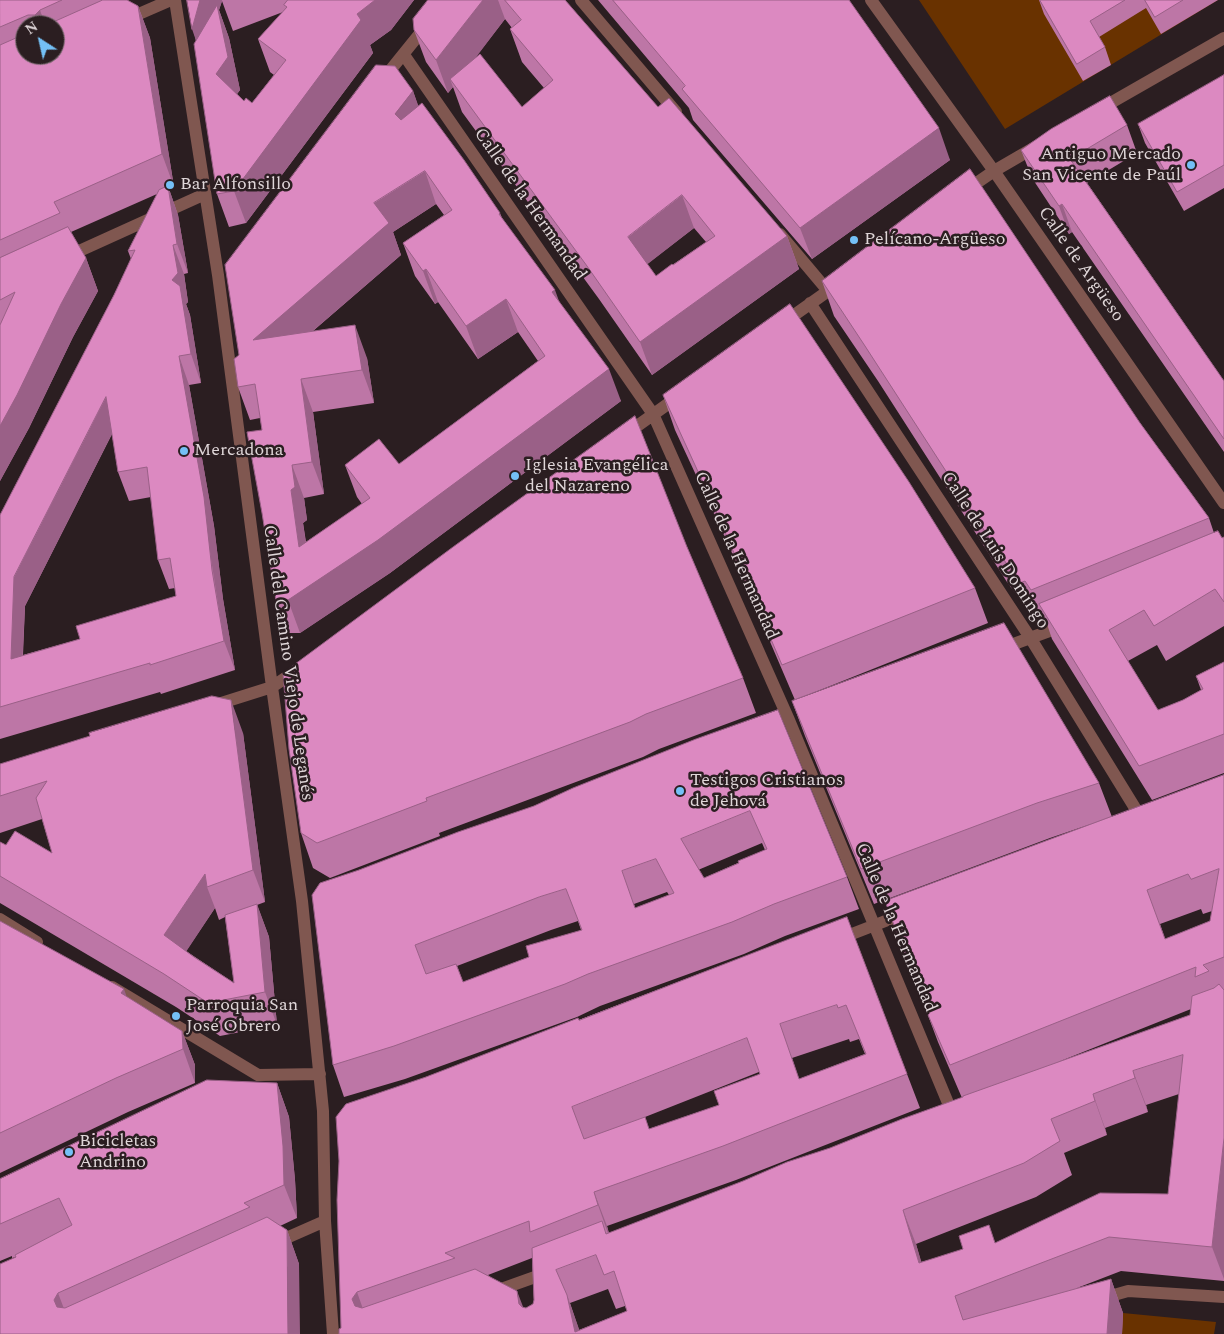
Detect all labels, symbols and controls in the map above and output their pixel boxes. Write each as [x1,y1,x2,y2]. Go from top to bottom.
north arrow [15,15,65,65]
text: N [21,16,42,40]
street label: Calle de la Hermandad [468,124,590,286]
place label: Antiguo Mercado San Vicente de Paúl [1022,144,1181,186]
marker: Antiguo Mercado San Vicente de Paúl [1185,159,1197,171]
place label: Bar Alfonsillo [180,174,291,196]
marker: Bar Alfonsillo [164,179,176,191]
street label: Calle de Argüeso [1032,203,1128,327]
place label: Pelícano-Argüeso [864,229,1006,251]
marker: Pelícano-Argüeso [848,234,860,246]
place label: Mercadona [194,440,284,462]
marker: Mercadona [178,445,190,457]
place label: Iglesia Evangélica del Nazareno [525,455,669,498]
street label: Calle de la Hermandad [688,469,782,643]
street label: Calle de Luis Domingo [935,469,1053,633]
marker: Iglesia Evangélica del Nazareno [509,470,521,482]
street label: Calle del Camino Viejo de Leganés [257,524,317,802]
place label: Testigos Cristianos de Jehová [690,770,843,812]
marker: Testigos Cristianos de Jehová [674,785,686,797]
street label: Calle de la Hermandad [850,840,940,1016]
place label: Parroquia San José Obrero [186,995,298,1038]
marker: Parroquia San José Obrero [170,1010,182,1022]
place label: Bicicletas Andrino [79,1131,156,1174]
marker: Bicicletas Andrino [63,1146,75,1158]

